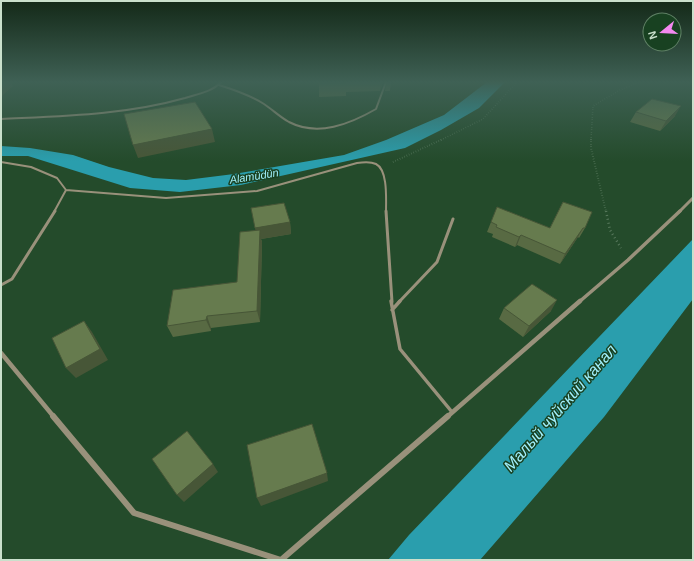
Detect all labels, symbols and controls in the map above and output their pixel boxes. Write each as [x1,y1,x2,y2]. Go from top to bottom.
north arrow [642,12,682,52]
text: N [646,29,659,41]
water label: Alamüdün [228,166,279,186]
water label: Малый чуйский канал [500,341,620,475]

